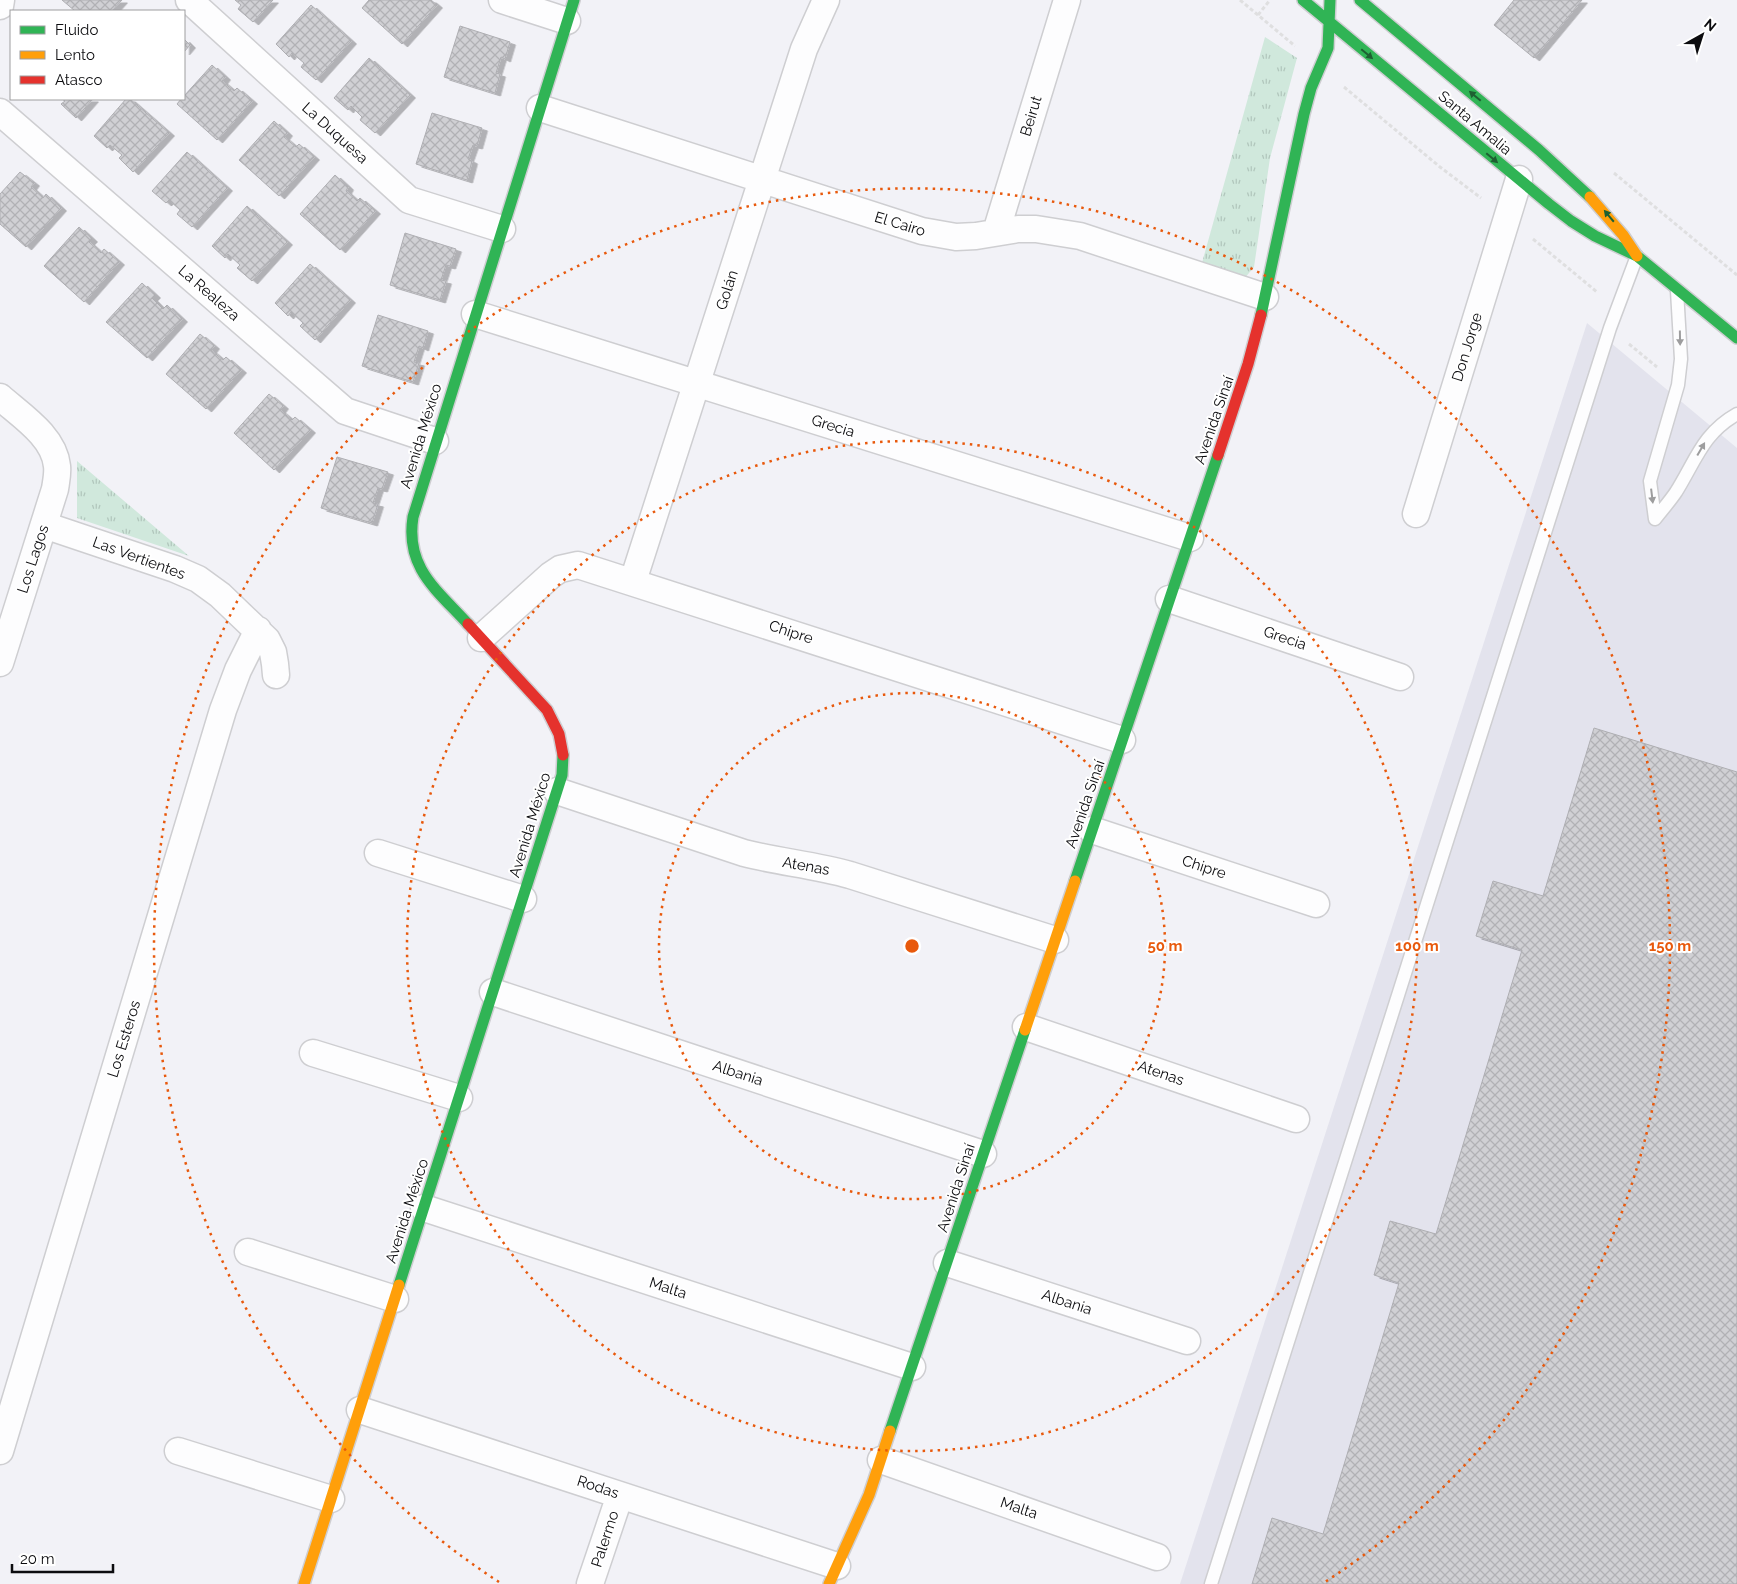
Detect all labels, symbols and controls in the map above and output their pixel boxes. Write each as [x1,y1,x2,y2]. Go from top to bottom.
legend [10,10,185,100]
north arrow [1677,10,1727,60]
text: N [1701,15,1719,34]
text: Fluido [55,21,98,39]
text: Lento [55,46,95,64]
one-way arrow [1361,48,1374,59]
text: Atasco [55,71,102,89]
street label: Santa Amalia [1435,87,1515,159]
one-way arrow [1469,91,1482,102]
street label: Beirut [1016,94,1046,138]
street label: La Duquesa [298,99,372,167]
one-way arrow [1486,152,1499,163]
street label: El Cairo [872,208,928,240]
one-way arrow [1603,210,1615,222]
street label: La Realeza [175,261,243,325]
street label: Golán [712,268,742,312]
street label: Don Jorge [1448,310,1486,384]
one-way arrow [1676,330,1684,346]
street label: Avenida Sinaí [1190,373,1238,466]
street label: Avenida México [396,381,446,491]
street label: Grecia [809,411,857,441]
one-way arrow [1697,442,1705,457]
one-way arrow [1648,488,1656,504]
street label: Los Lagos [13,522,53,596]
street label: Las Vertientes [90,533,188,583]
street label: Chipre [767,616,816,648]
street label: Grecia [1261,622,1309,654]
street label: Avenida Sinaí [1061,757,1109,850]
street label: Avenida México [505,770,555,880]
street label: Chipre [1180,851,1229,883]
street label: Atenas [781,853,831,879]
centre of rings [903,937,921,955]
text: 50 m [1147,937,1183,955]
text: 100 m [1395,937,1439,955]
text: 150 m [1649,937,1691,955]
street label: Los Esteros [104,998,144,1080]
street label: Albania [711,1056,765,1090]
street label: Atenas [1136,1057,1186,1089]
street label: Avenida Sinaí [933,1141,979,1235]
street label: Avenida México [382,1156,432,1266]
street label: Malta [647,1273,689,1303]
street label: Albania [1040,1285,1094,1319]
street label: Rodas [575,1472,621,1502]
street label: Malta [998,1493,1040,1523]
street label: Palermo [587,1508,623,1569]
scale bar [12,1542,114,1574]
text: 20 m [20,1550,55,1568]

